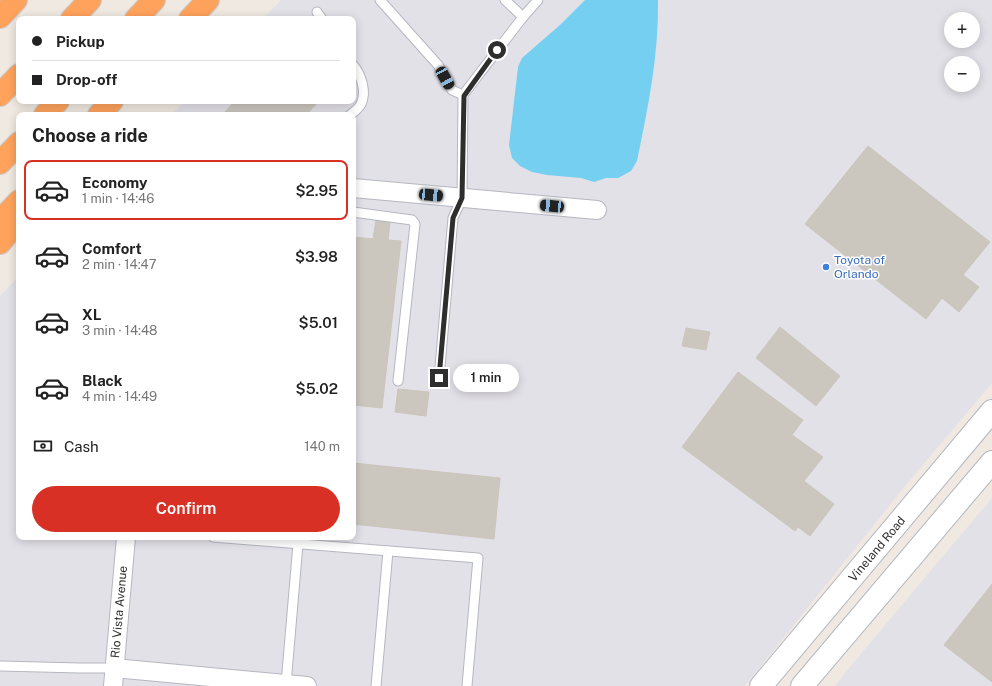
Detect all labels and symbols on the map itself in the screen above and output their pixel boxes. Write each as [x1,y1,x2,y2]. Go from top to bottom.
route start [488,41,506,59]
car [434,65,456,91]
car [419,188,443,202]
car [540,199,564,213]
place label: Toyota of Orlando [834,253,885,281]
marker: Toyota of Orlando [821,262,831,272]
callout: 1 min [453,364,519,392]
route end [430,369,448,387]
street label: Vineland Road [846,514,908,584]
street label: Rio Vista Avenue [108,565,130,659]

